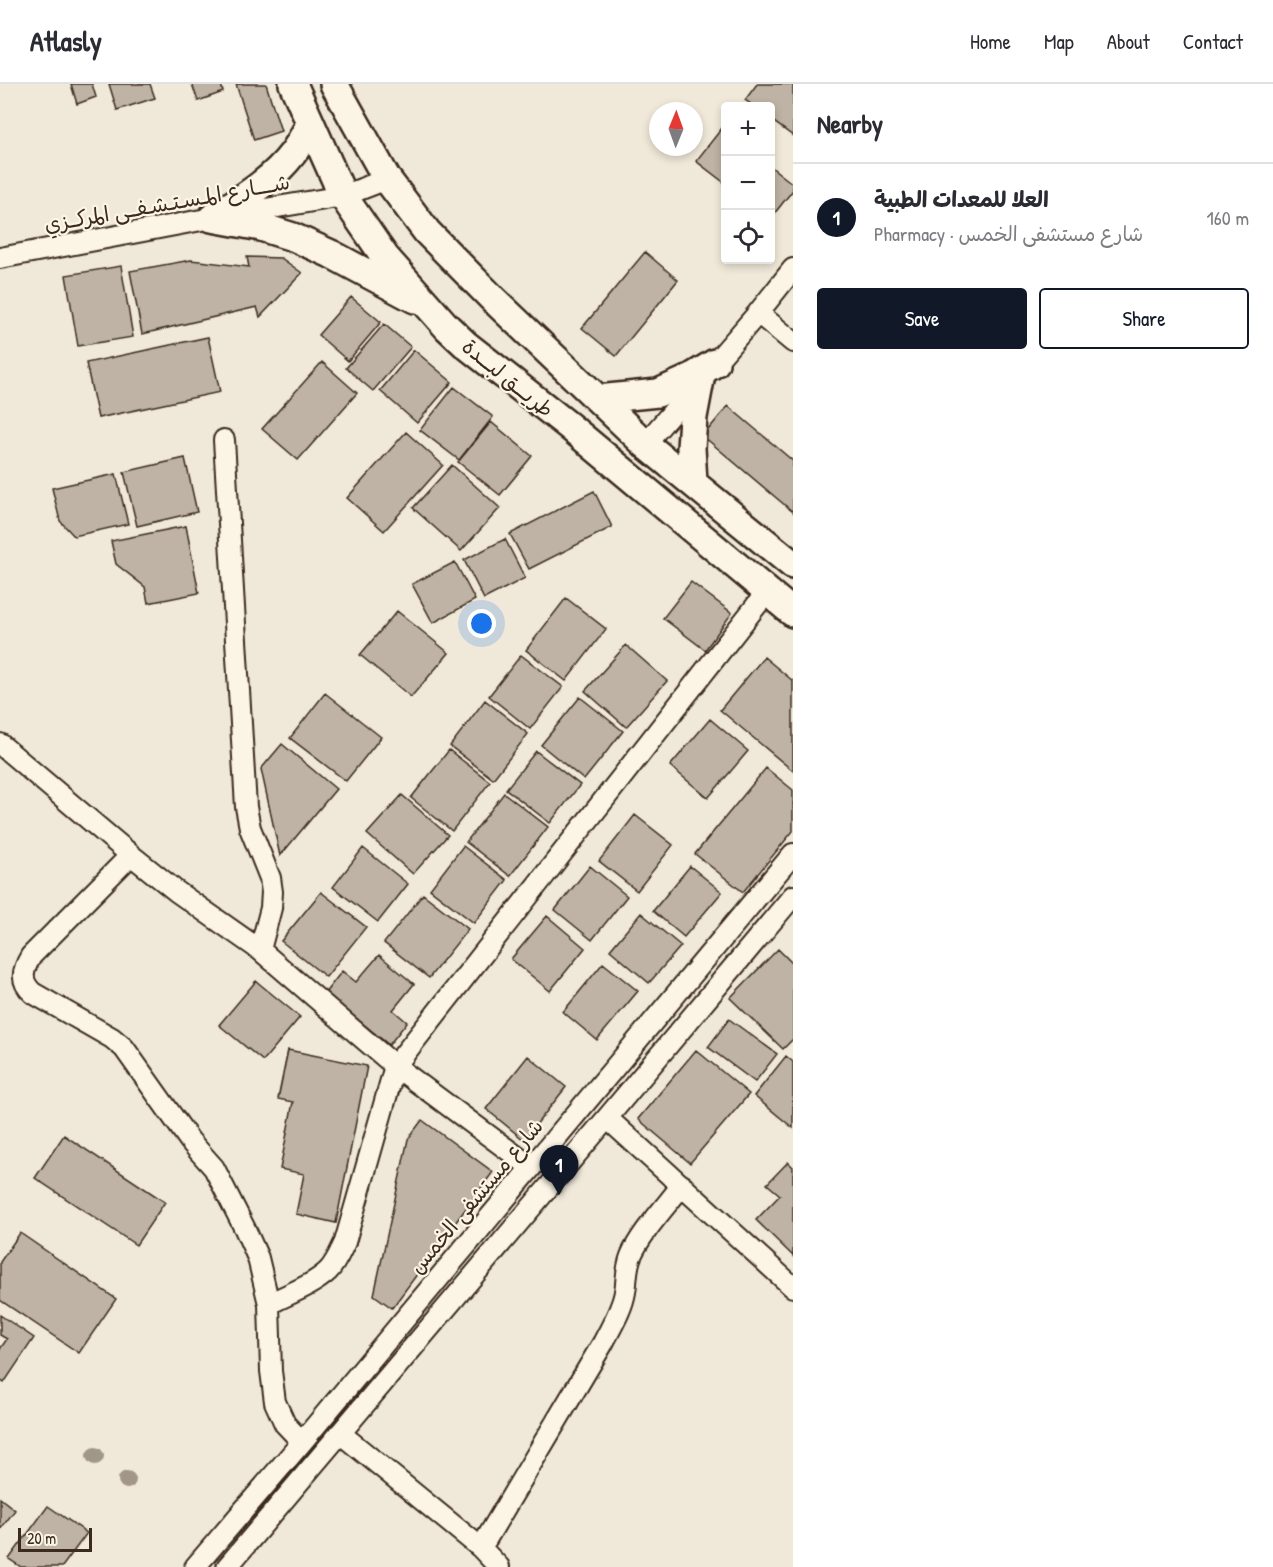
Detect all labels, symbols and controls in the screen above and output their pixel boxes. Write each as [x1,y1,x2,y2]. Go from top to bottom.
text: Atlasly [30,22,102,60]
text: Home [970,27,1011,56]
text: Map [1044,27,1074,56]
text: About [1107,27,1150,56]
text: Contact [1183,27,1243,56]
north arrow [649,102,703,156]
map controls [721,102,775,264]
button: + [721,102,775,156]
text: Nearby [817,106,883,141]
button: − [721,156,775,210]
street label: شــــارع المـسـتـشـفــى المركــزي [42,167,292,240]
text: العلا للمعدات الطبية [874,184,1049,214]
text: 1 [833,204,840,231]
text: 160 m [1207,204,1249,231]
button: locate [721,210,775,264]
text: Pharmacy · شارع مستشفى الخمس [874,220,1143,247]
button: Save [817,288,1027,349]
button: Share [1039,288,1249,349]
street label: طريـــق لبـــدة [456,332,560,424]
your location [467,609,496,638]
street label: شارع مستشفى الخمس [402,1112,550,1280]
pin: 1 [540,1146,578,1195]
scale bar [18,1525,92,1552]
text: 20 m [27,1527,56,1549]

